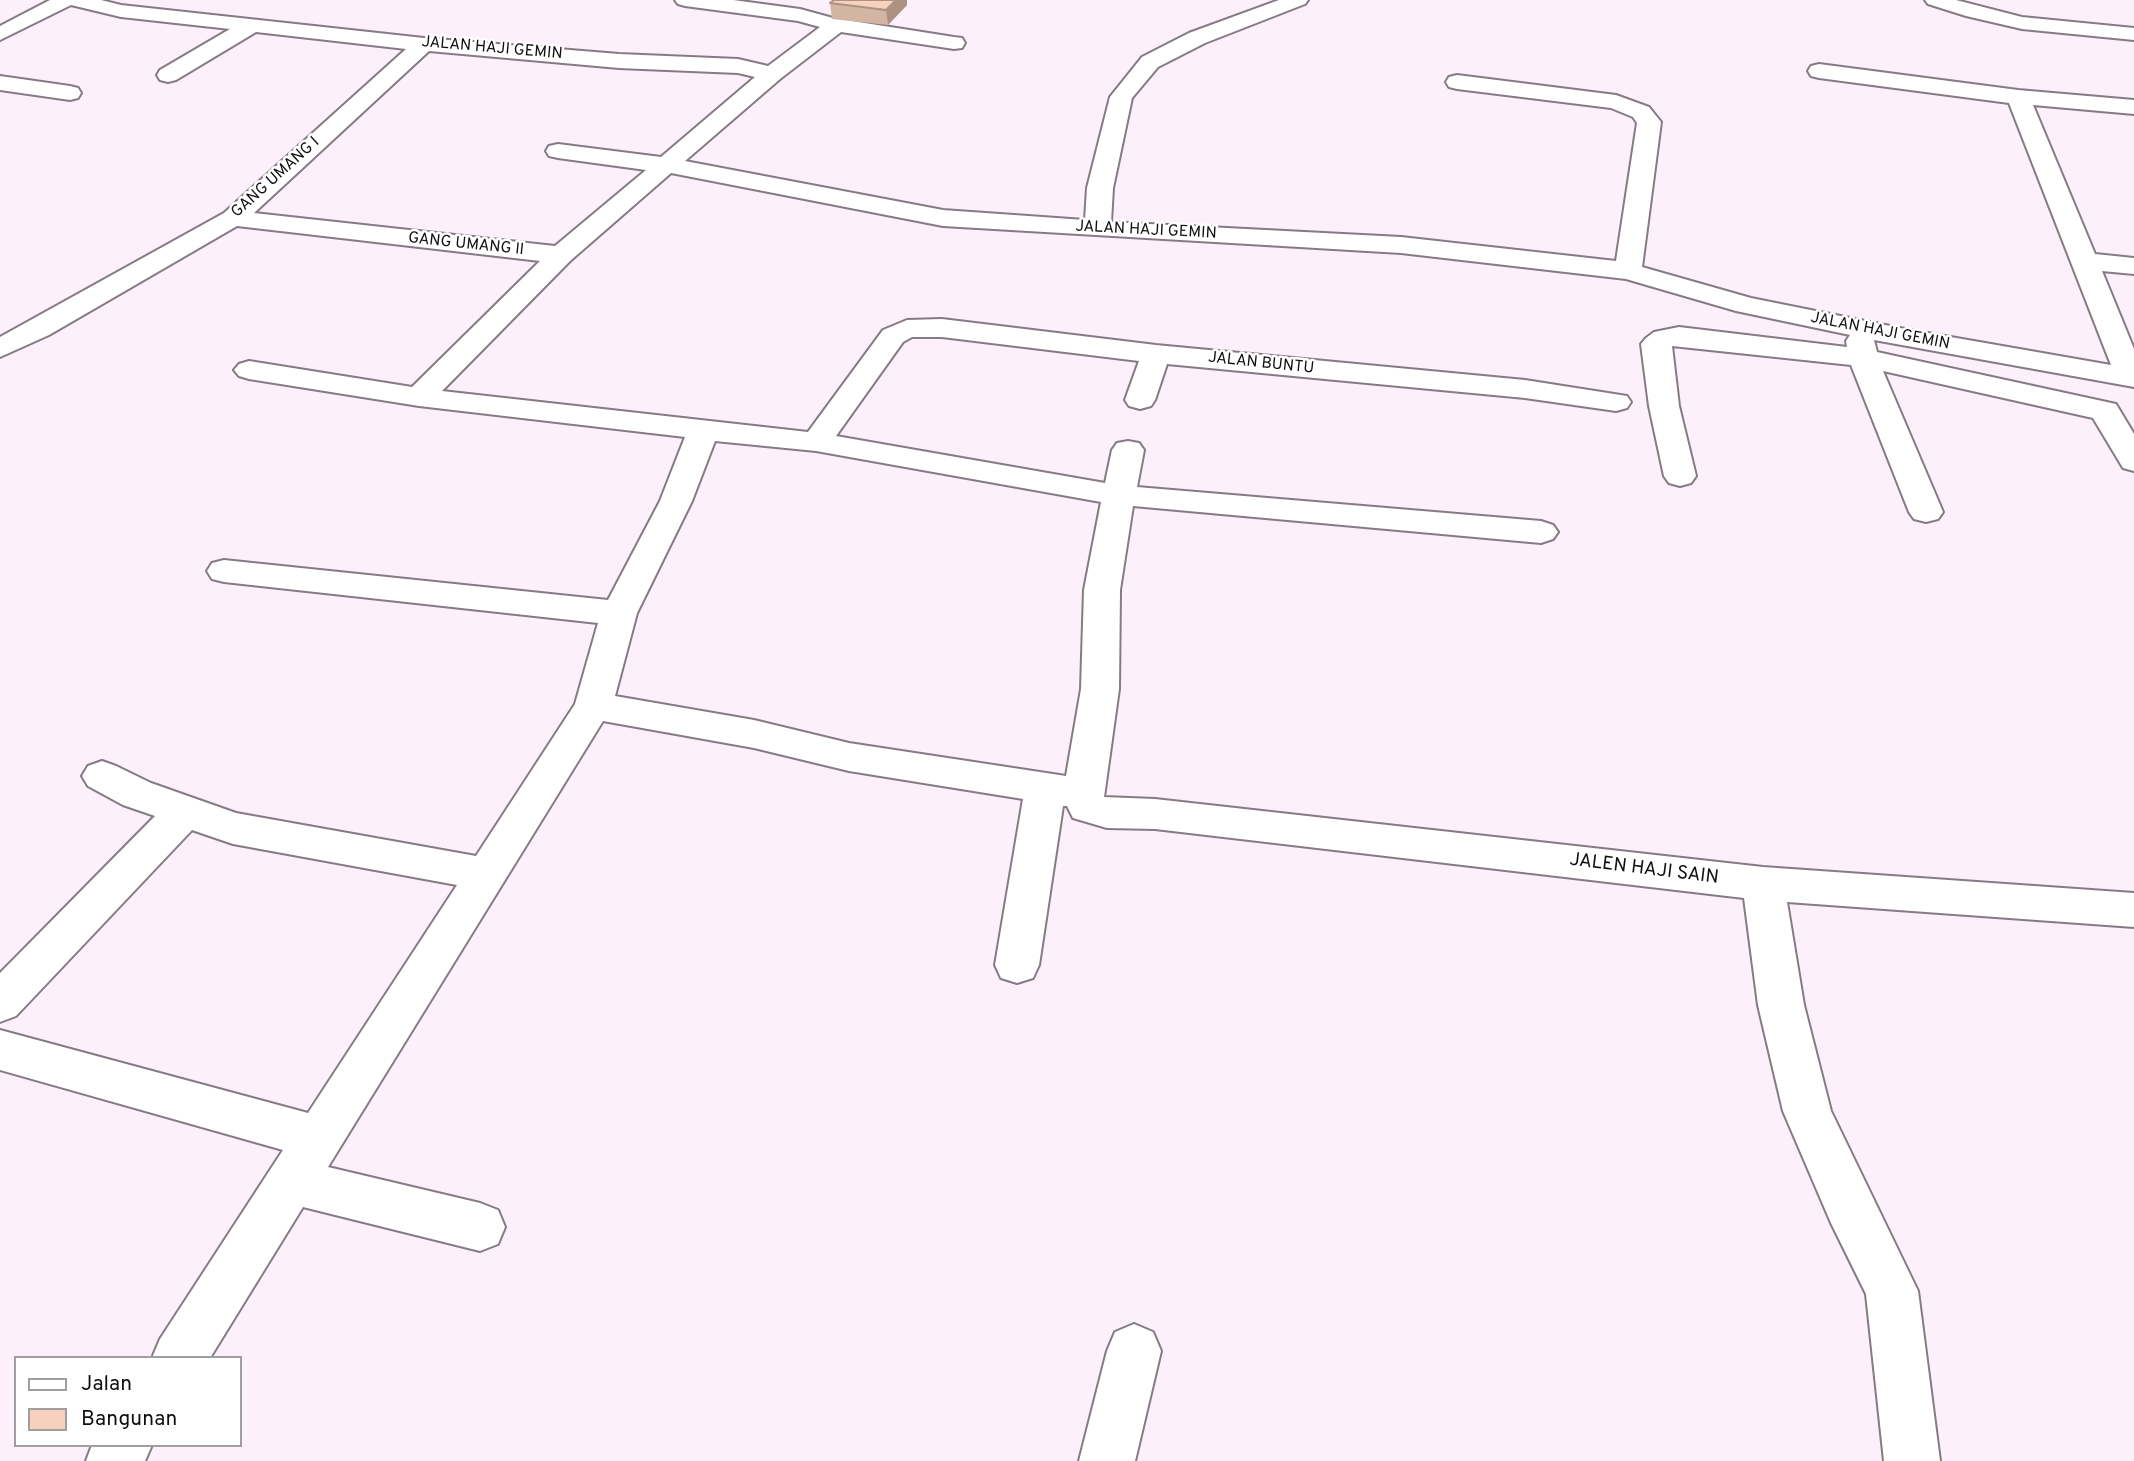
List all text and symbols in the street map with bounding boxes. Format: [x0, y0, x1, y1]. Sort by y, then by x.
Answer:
street label: JALAN HAJI GEMIN [421, 33, 563, 65]
street label: GANG UMANG I [228, 133, 324, 223]
street label: JALAN HAJI GEMIN [1075, 218, 1217, 244]
street label: GANG UMANG II [407, 229, 525, 261]
street label: JALAN HAJI GEMIN [1809, 309, 1951, 355]
street label: JALAN BUNTU [1207, 349, 1315, 379]
street label: JALEN HAJI SAIN [1568, 850, 1720, 890]
legend [14, 1356, 242, 1447]
text: Jalan [81, 1371, 132, 1398]
text: Bangunan [81, 1406, 177, 1433]

